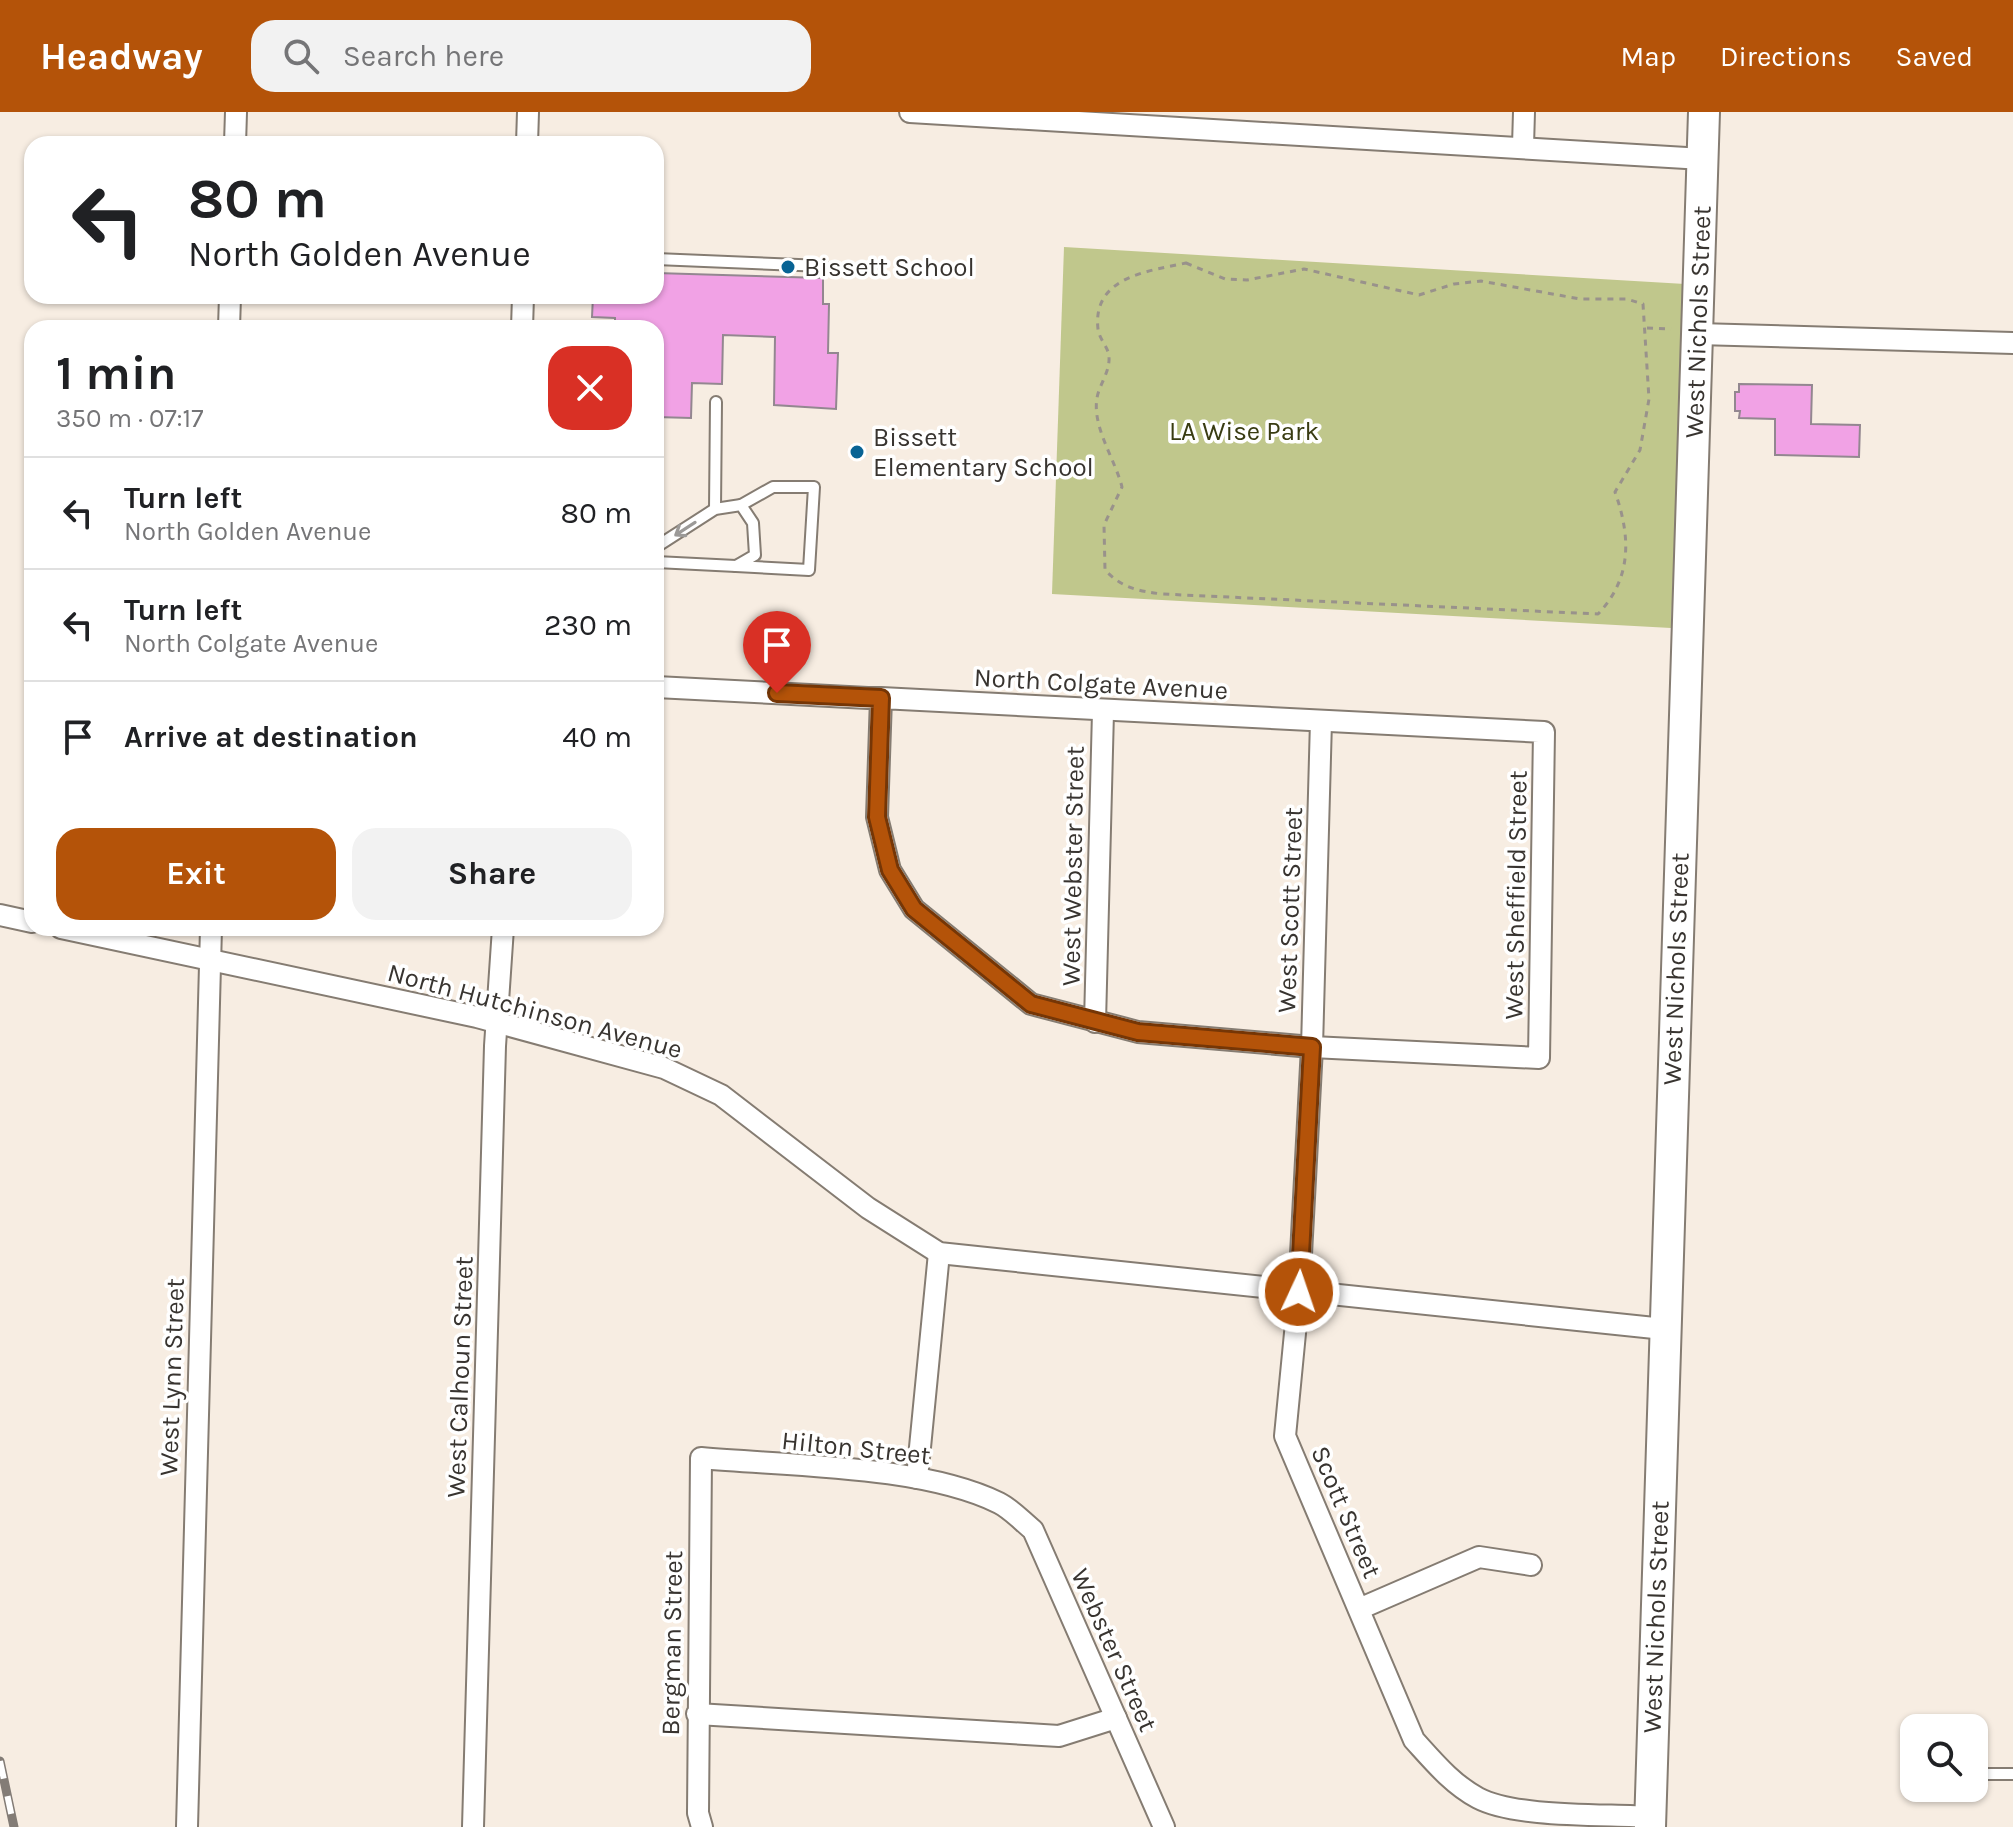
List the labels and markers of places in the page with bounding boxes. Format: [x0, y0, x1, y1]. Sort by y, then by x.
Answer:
place label: Bissett School [804, 252, 975, 283]
marker: Bissett School [779, 258, 797, 276]
place label: Bissett Elementary School [873, 422, 1094, 483]
marker: Bissett Elementary School [848, 443, 866, 461]
pin [743, 611, 811, 693]

